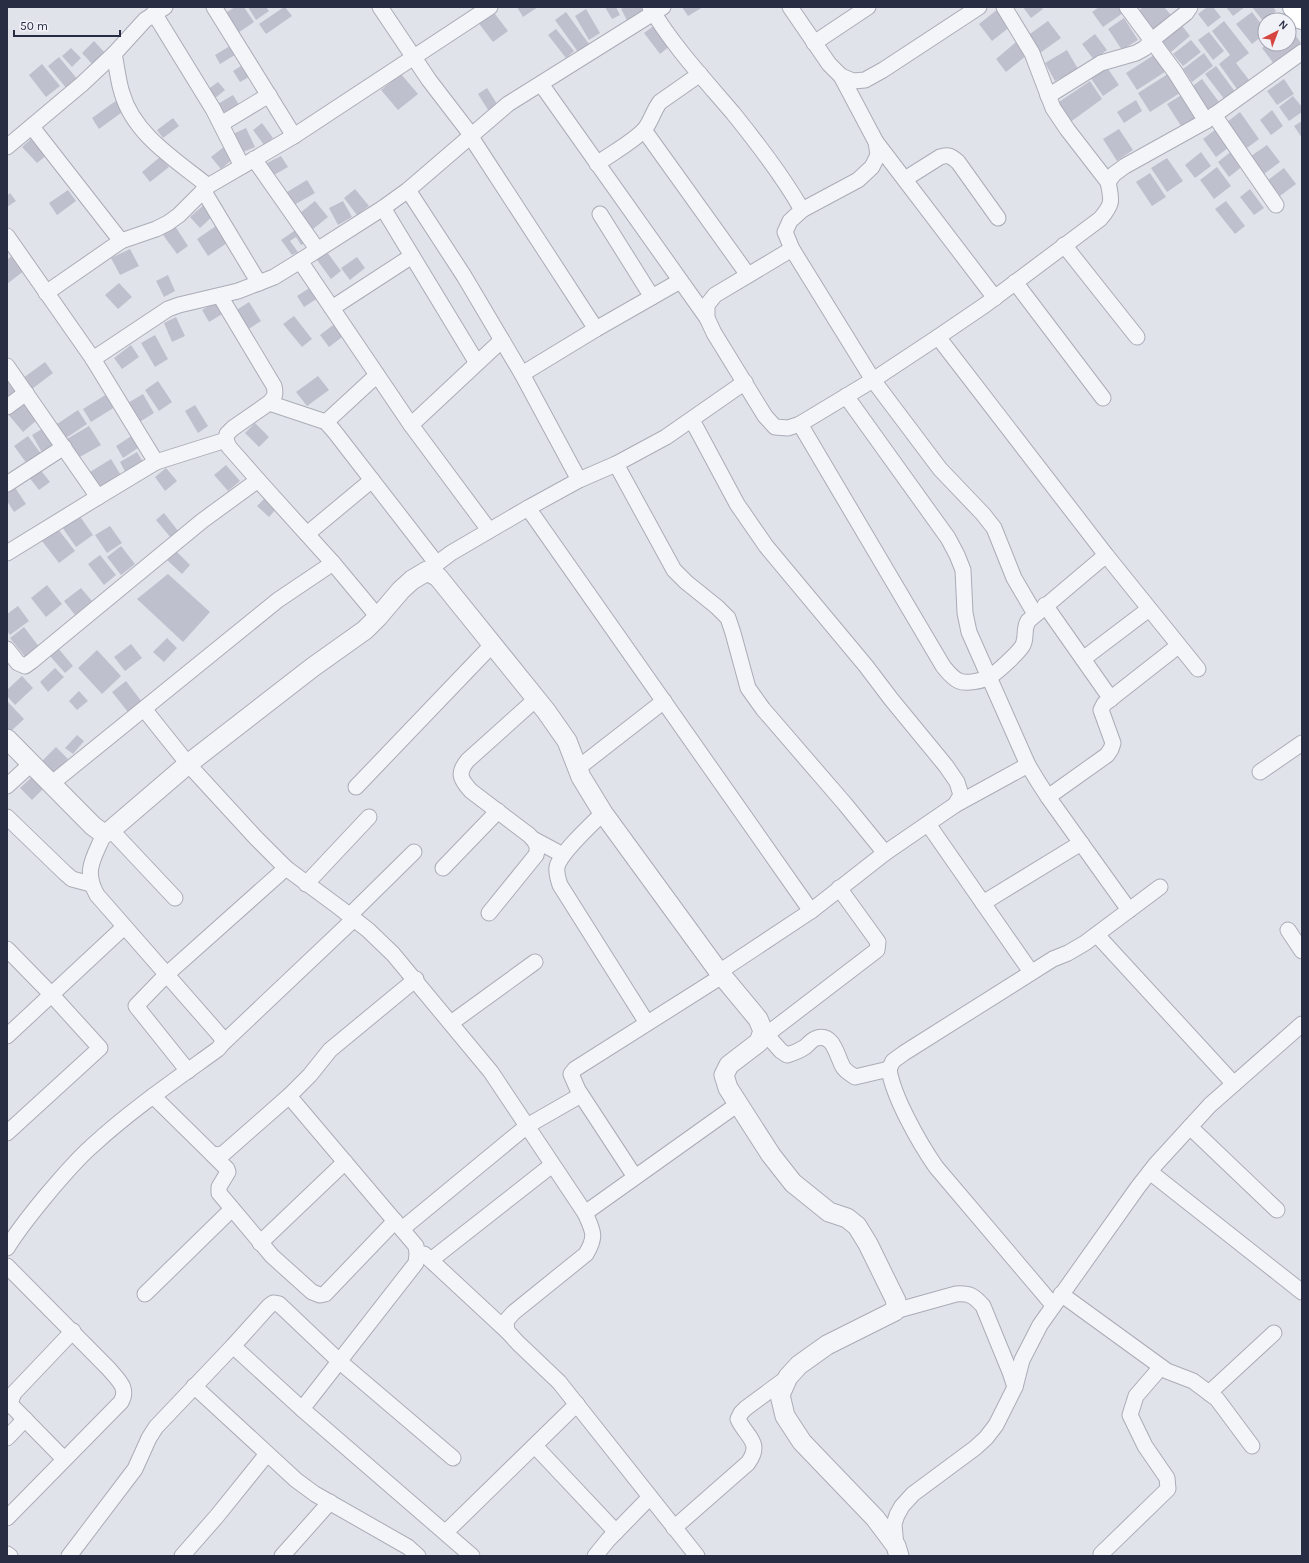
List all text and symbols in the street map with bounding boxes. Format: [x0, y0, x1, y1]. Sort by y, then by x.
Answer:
scale bar [14, 12, 120, 38]
north arrow [1257, 12, 1297, 52]
text: N [1276, 17, 1291, 32]
text: 50 m [20, 19, 48, 33]

